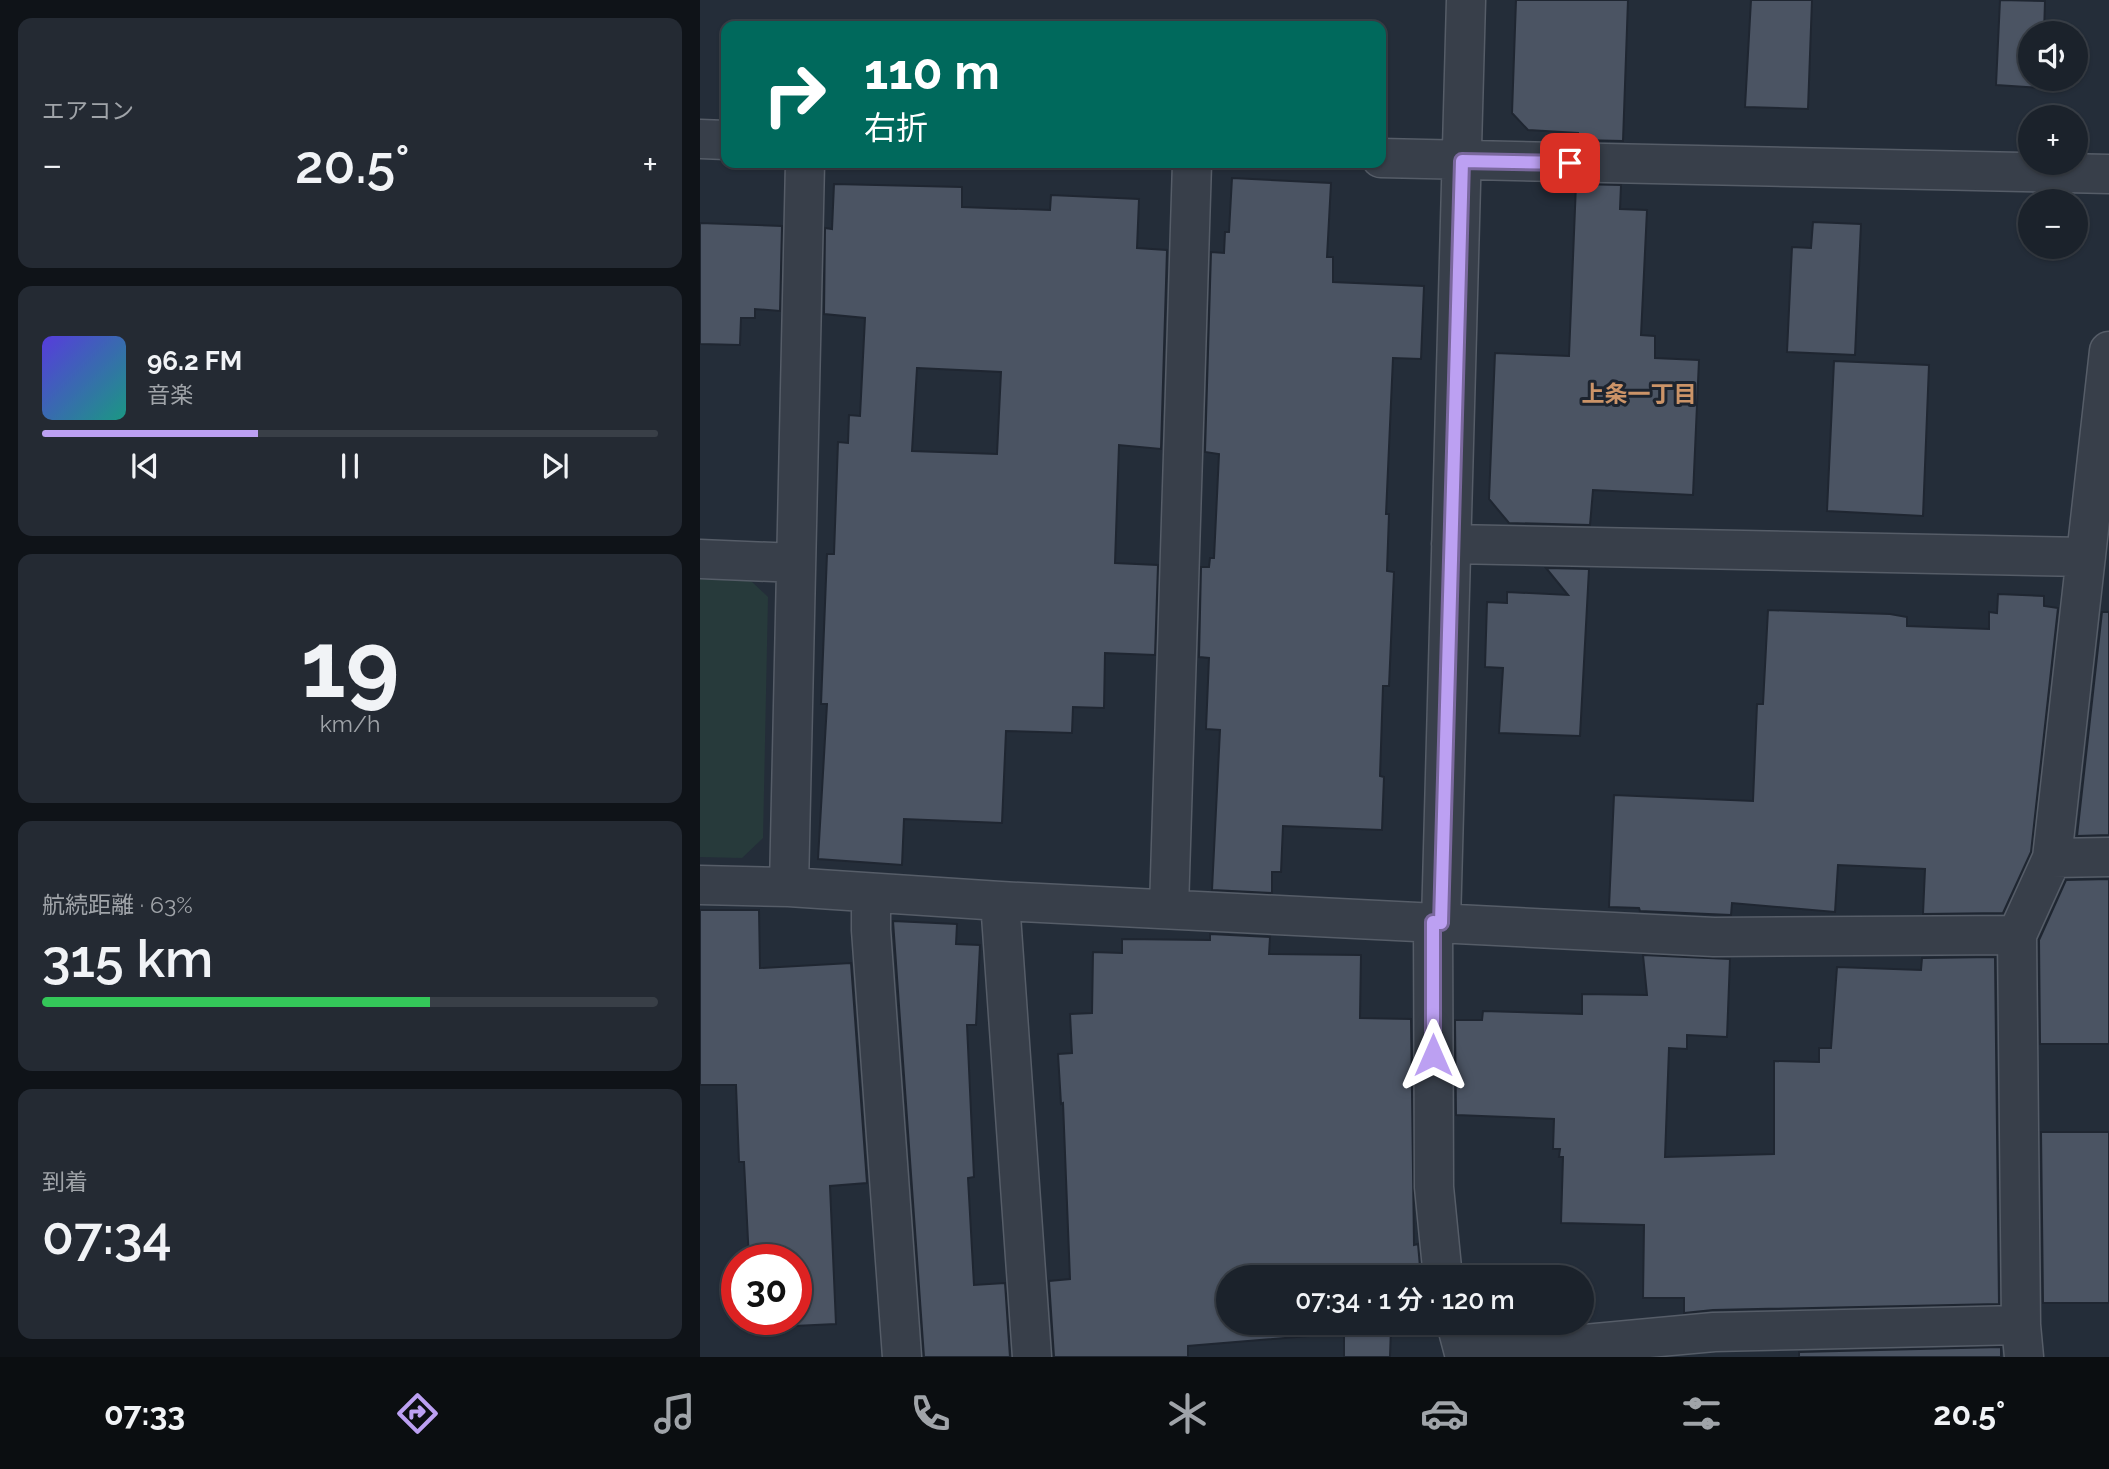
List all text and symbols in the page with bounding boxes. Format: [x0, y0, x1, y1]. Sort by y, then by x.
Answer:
map controls [2018, 21, 2088, 259]
button: sound [2018, 21, 2088, 91]
text: 110 m [864, 43, 1000, 100]
icon: right [749, 49, 840, 140]
text: エアコン [42, 97, 134, 124]
button: + [2018, 105, 2088, 175]
text: 右折 [864, 109, 928, 146]
pin [1540, 133, 1600, 193]
text: 20.5° [295, 134, 410, 195]
text: − [42, 142, 62, 187]
text: + [642, 142, 658, 187]
icon: arrive [1551, 144, 1589, 182]
button: − [2018, 189, 2088, 259]
text: 96.2 FM [147, 346, 242, 376]
district label: 上条一丁目 [1582, 380, 1697, 407]
text: 音楽 [147, 381, 193, 408]
icon: previous [126, 447, 164, 485]
icon: pause [331, 447, 369, 485]
icon: next [536, 447, 574, 485]
text: 19 [301, 611, 399, 718]
text: km/h [320, 710, 380, 737]
text: 航続距離 · 63% [42, 891, 193, 918]
text: 315 km [42, 928, 213, 989]
position arrow [1396, 1018, 1470, 1092]
text: 到着 [42, 1168, 88, 1195]
text: 07:34 [42, 1205, 172, 1266]
speed limit sign: 30 [721, 1244, 812, 1335]
text: 07:34 · 1 分 · 120 m [1295, 1285, 1515, 1315]
icon: directions [393, 1389, 442, 1438]
icon: music [650, 1389, 699, 1438]
icon: phone [906, 1389, 955, 1438]
icon: climate [1163, 1389, 1212, 1438]
icon: car [1420, 1389, 1469, 1438]
icon: filters [1677, 1389, 1726, 1438]
text: 07:33 [104, 1395, 185, 1432]
text: 20.5° [1933, 1395, 2005, 1432]

